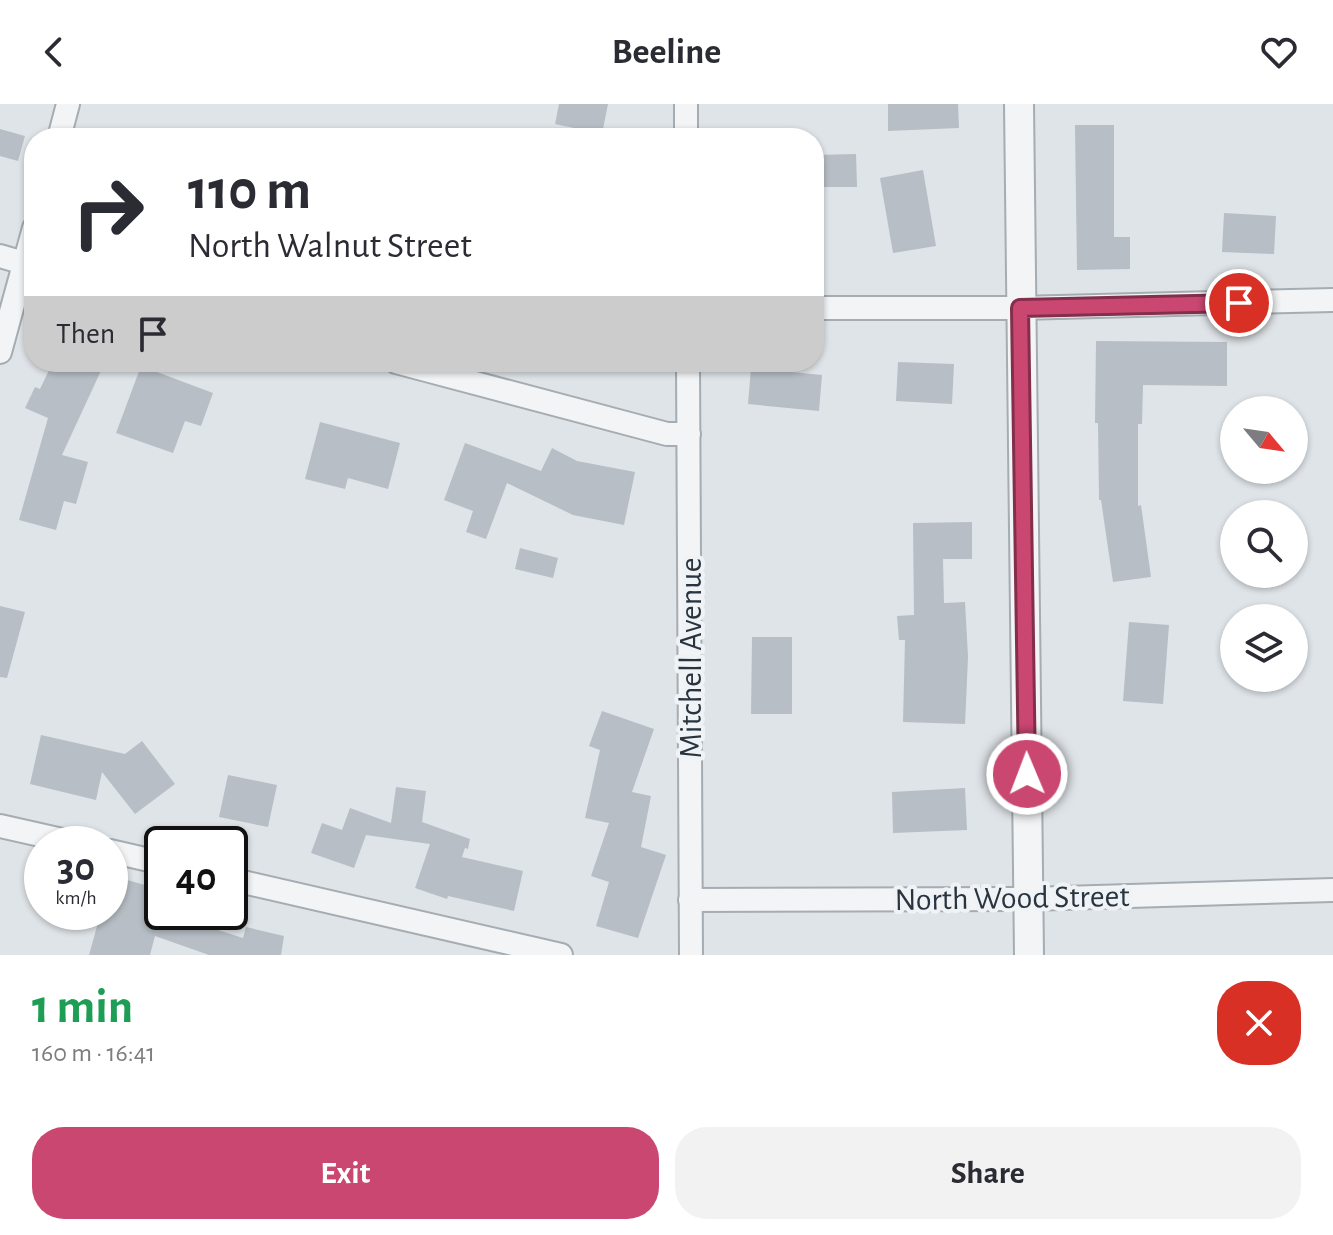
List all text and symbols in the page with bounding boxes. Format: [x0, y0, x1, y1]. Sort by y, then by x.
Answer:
icon: back [32, 30, 76, 74]
icon: heart [1257, 30, 1301, 74]
text: Beeline [612, 34, 721, 70]
icon: right [56, 160, 160, 264]
text: 110 m [188, 163, 311, 219]
text: North Walnut Street [188, 228, 472, 264]
pin [1205, 269, 1273, 337]
icon: arrive [1217, 281, 1261, 325]
icon: arrive [131, 312, 175, 356]
text: Then [56, 319, 115, 349]
north arrow [1220, 396, 1308, 484]
map controls [1220, 396, 1308, 692]
button: search [1220, 500, 1308, 588]
street label: Mitchell Avenue [675, 558, 707, 758]
button: layers [1220, 604, 1308, 692]
position arrow [985, 732, 1069, 816]
speed limit sign: 40 [144, 826, 248, 930]
text: 30 [57, 848, 95, 888]
street label: North Wood Street [894, 880, 1130, 916]
text: km/h [55, 888, 97, 908]
button: close [1217, 981, 1301, 1065]
text: 1 min [32, 984, 133, 1032]
text: 160 m · 16:41 [32, 1040, 155, 1066]
button: Exit [32, 1127, 659, 1219]
button: Share [675, 1127, 1301, 1219]

